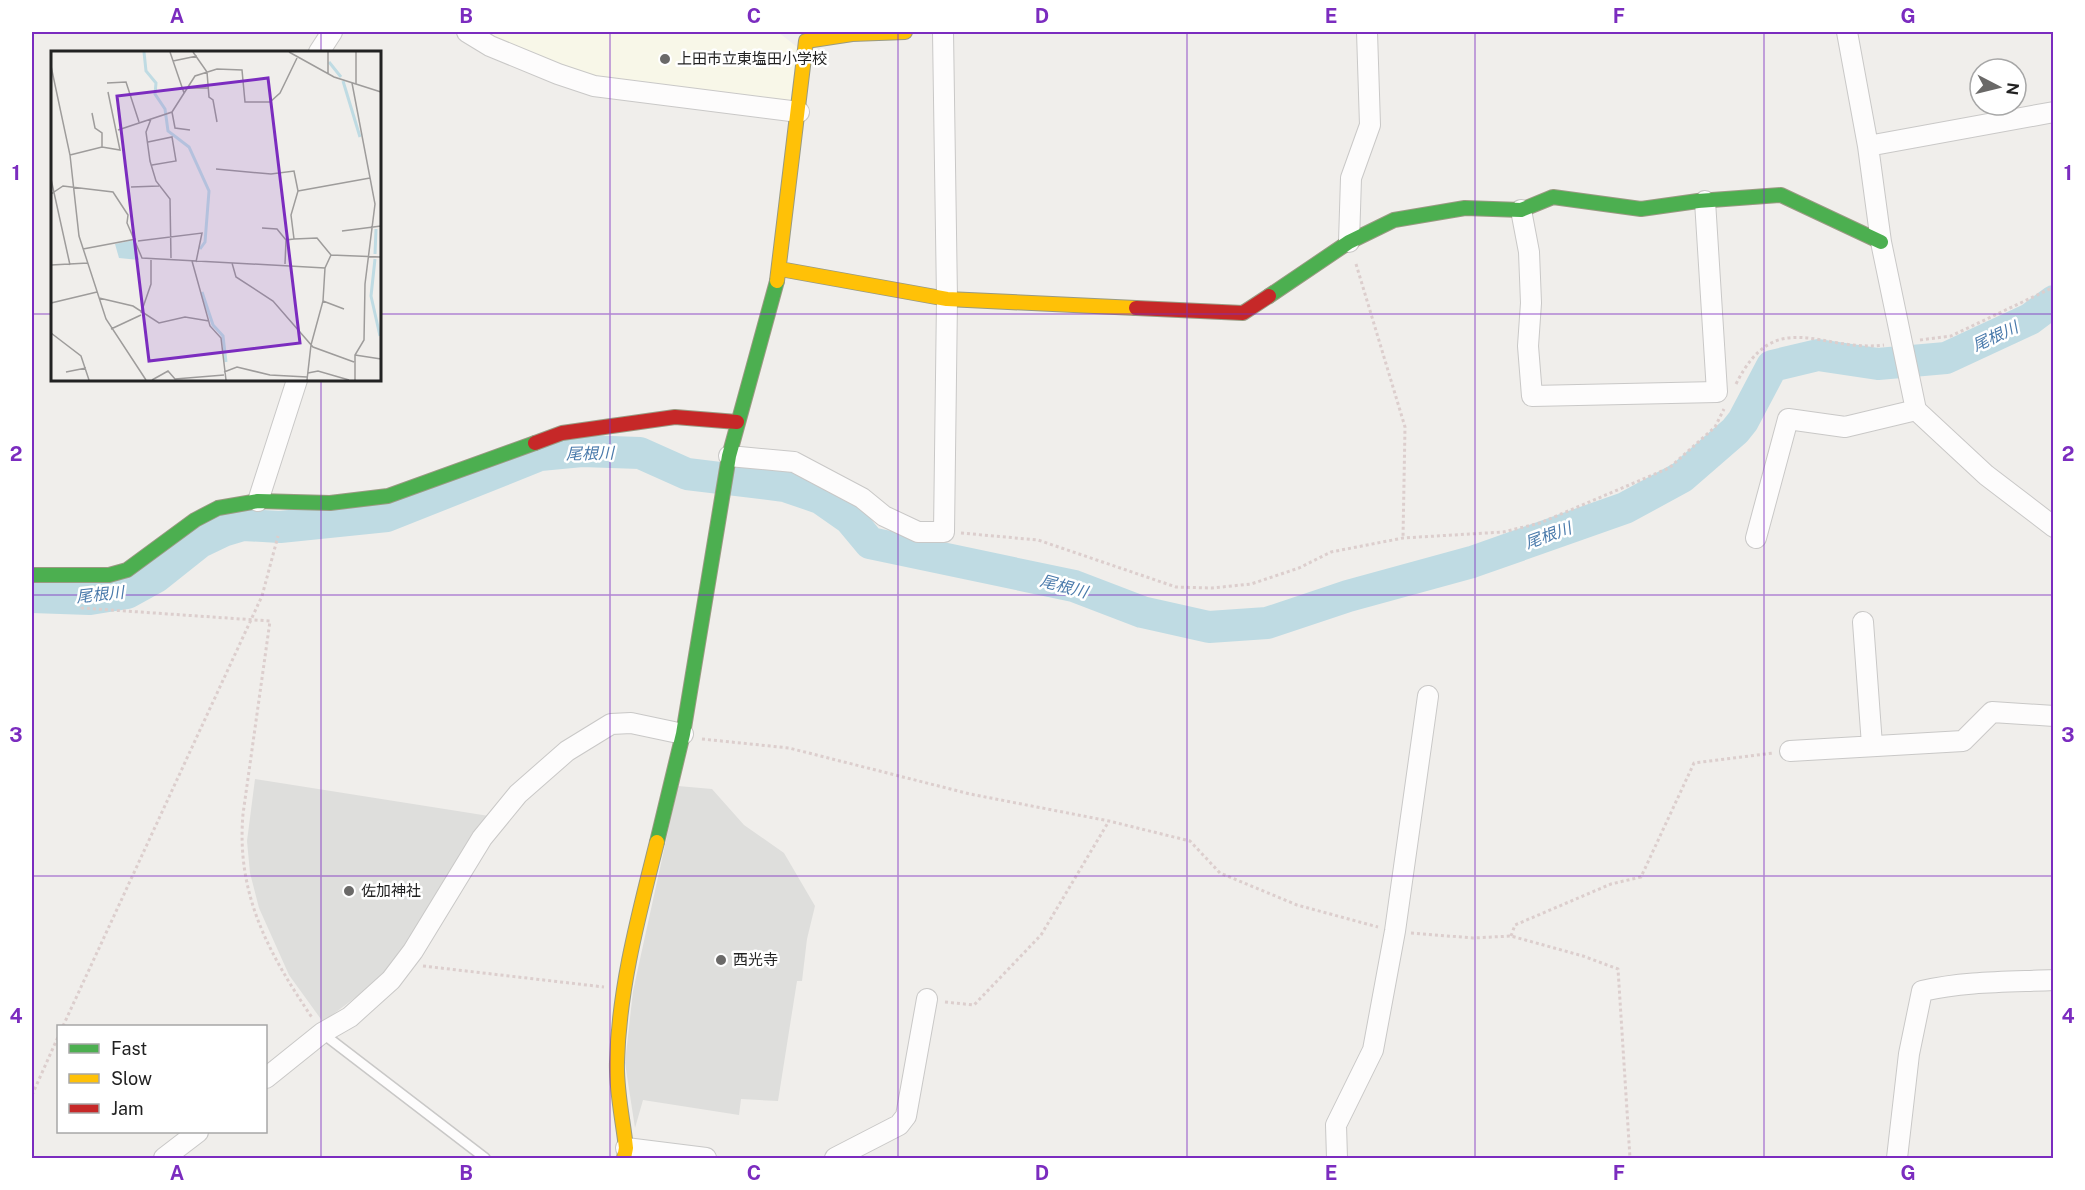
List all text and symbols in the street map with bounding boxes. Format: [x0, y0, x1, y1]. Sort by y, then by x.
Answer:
text: A [170, 4, 184, 28]
text: B [459, 4, 473, 28]
text: C [747, 4, 761, 28]
text: D [1035, 4, 1049, 28]
text: E [1325, 4, 1337, 28]
text: F [1613, 4, 1625, 28]
text: G [1900, 4, 1916, 28]
place label: 上田市立東塩田小学校 [677, 50, 827, 67]
inset map [51, 51, 381, 381]
marker: 上田市立東塩田小学校 [658, 52, 672, 66]
north arrow [1968, 57, 2028, 117]
text: N [2002, 81, 2023, 96]
text: 1 [12, 161, 20, 185]
text: 1 [2064, 161, 2072, 185]
water label: 尾根川 [1969, 317, 2023, 355]
text: 2 [10, 442, 22, 466]
text: 2 [2062, 442, 2074, 466]
water label: 尾根川 [566, 444, 616, 463]
water label: 尾根川 [1522, 518, 1576, 553]
water label: 尾根川 [1038, 571, 1091, 602]
water label: 尾根川 [75, 582, 127, 606]
text: 3 [9, 723, 23, 747]
text: 3 [2061, 723, 2075, 747]
place label: 佐加神社 [361, 882, 421, 899]
marker: 佐加神社 [342, 884, 356, 898]
place label: 西光寺 [733, 951, 778, 968]
marker: 西光寺 [714, 953, 728, 967]
text: 4 [9, 1004, 23, 1028]
text: 4 [2061, 1004, 2075, 1028]
legend [57, 1025, 267, 1133]
text: Fast [111, 1038, 147, 1059]
text: Slow [111, 1068, 152, 1089]
text: Jam [111, 1098, 144, 1119]
text: A [170, 1161, 184, 1185]
text: B [459, 1161, 473, 1185]
text: C [747, 1161, 761, 1185]
text: D [1035, 1161, 1049, 1185]
text: E [1325, 1161, 1337, 1185]
text: F [1613, 1161, 1625, 1185]
text: G [1900, 1161, 1916, 1185]

